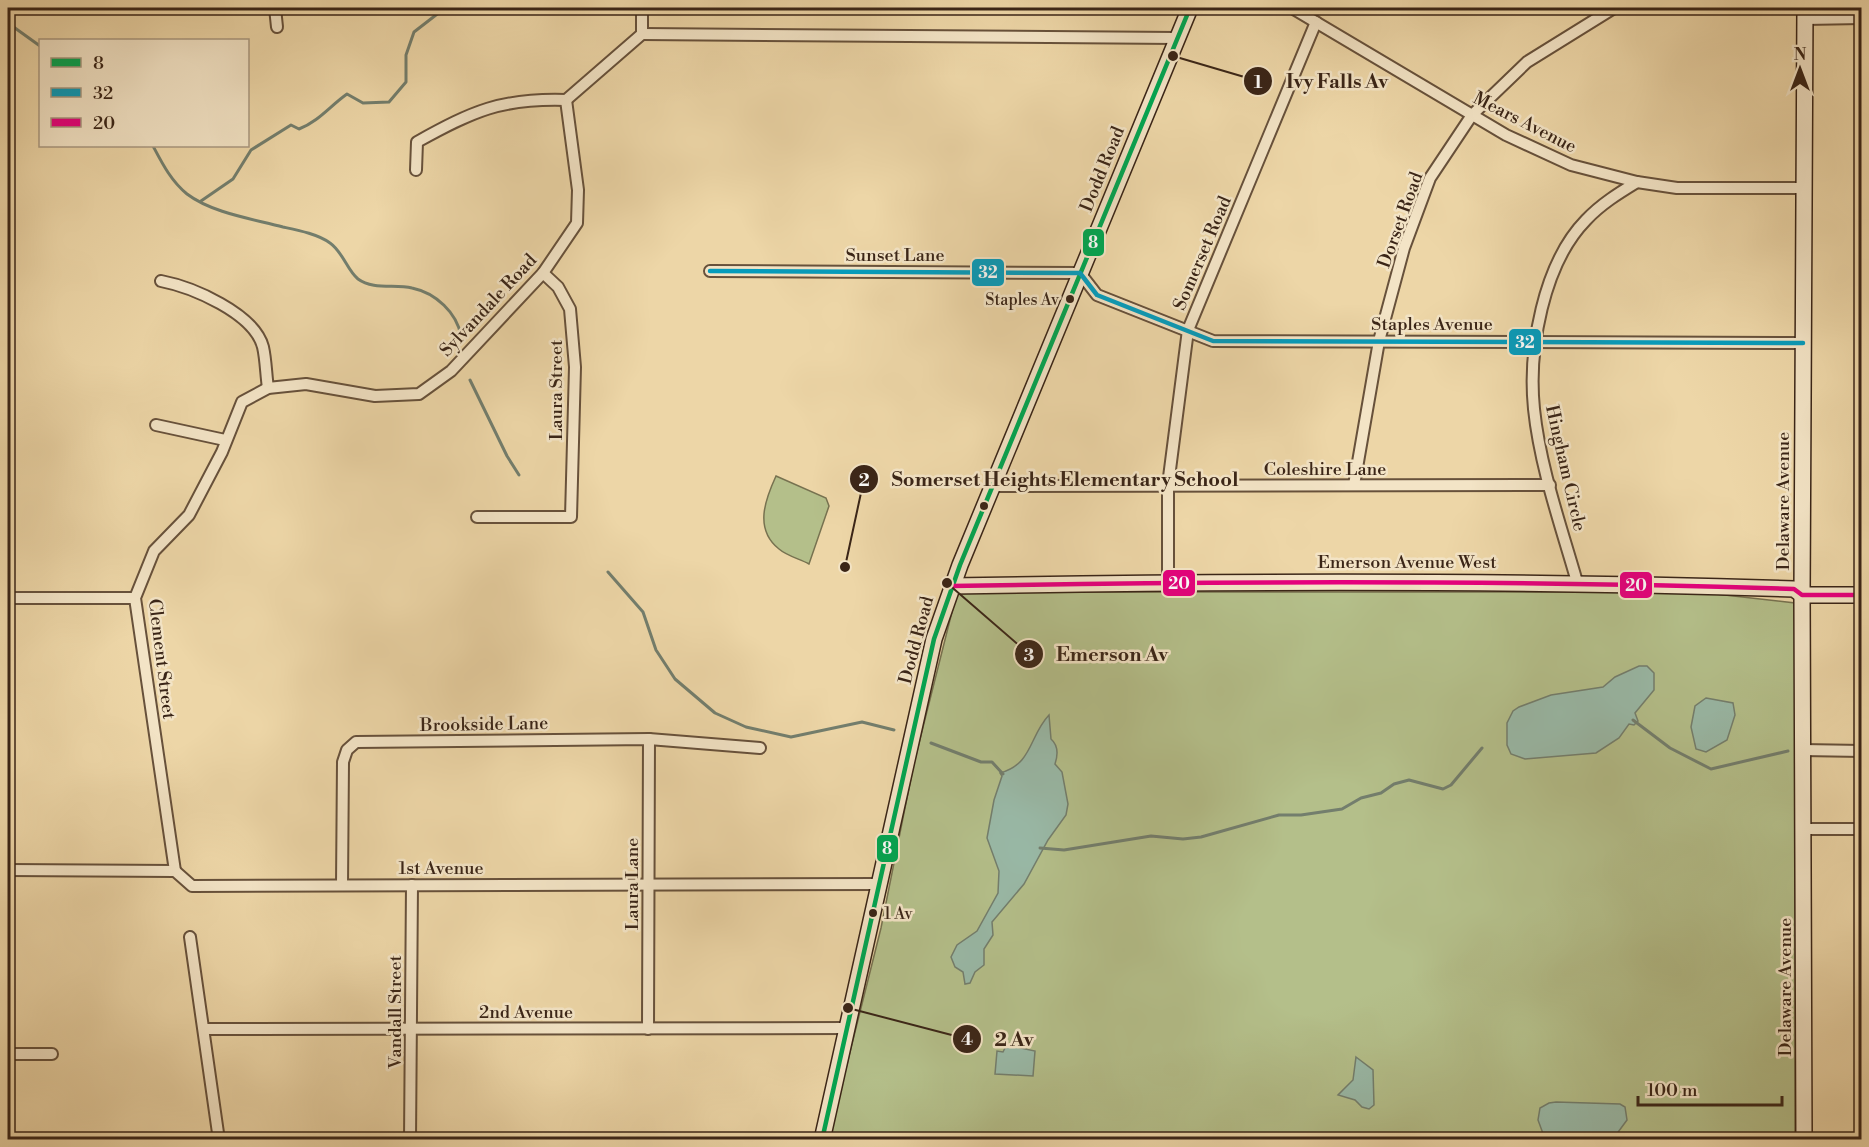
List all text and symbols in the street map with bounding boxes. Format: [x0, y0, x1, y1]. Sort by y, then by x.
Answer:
legend [39, 39, 249, 147]
north arrow [1770, 39, 1830, 99]
text: N [1794, 45, 1807, 65]
text: 8 [93, 52, 104, 75]
callout: Ivy Falls Av [1243, 62, 1400, 100]
text: Ivy Falls Av [1286, 70, 1389, 95]
text: 1 [1254, 71, 1263, 94]
text: 32 [93, 82, 113, 105]
street label: Mears Avenue [1469, 87, 1580, 158]
text: 20 [93, 112, 115, 135]
street label: Dodd Road [1075, 122, 1130, 215]
street label: Dorset Road [1372, 168, 1429, 271]
street label: Somerset Road [1168, 192, 1237, 314]
line badge: 8 [1082, 228, 1105, 257]
text: 8 [1088, 233, 1098, 253]
street label: Sunset Lane [845, 244, 945, 267]
street label: Sylvandale Road [435, 249, 542, 362]
line badge: 32 [971, 258, 1005, 287]
text: 32 [978, 263, 998, 283]
place label: Staples Av [985, 290, 1060, 310]
marker: Staples Av [1064, 293, 1076, 305]
street label: Staples Avenue [1371, 313, 1493, 336]
line badge: 32 [1508, 328, 1542, 356]
text: 32 [1515, 333, 1535, 353]
street label: Laura Street [545, 339, 568, 440]
street label: Hingham Circle [1540, 403, 1591, 534]
street label: Delaware Avenue [1772, 432, 1795, 570]
street label: Coleshire Lane [1264, 458, 1386, 481]
callout: Somerset Heights Elementary School [849, 460, 1250, 498]
text: Somerset Heights Elementary School [891, 468, 1239, 493]
text: 2 [858, 469, 870, 492]
unlabelled marker [978, 500, 990, 512]
street label: Emerson Avenue West [1317, 551, 1497, 574]
line badge: 20 [1162, 569, 1196, 597]
line badge: 20 [1619, 571, 1653, 599]
text: 20 [1168, 574, 1190, 594]
text: 20 [1625, 576, 1647, 596]
street label: Dodd Road [894, 593, 939, 687]
street label: Clement Street [143, 597, 180, 721]
callout: Emerson Av [1014, 635, 1180, 673]
text: Emerson Av [1056, 643, 1169, 668]
text: 3 [1024, 644, 1035, 667]
street label: Brookside Lane [419, 712, 548, 737]
line badge: 8 [876, 834, 899, 863]
street label: Laura Lane [621, 838, 644, 930]
text: 8 [882, 839, 892, 859]
street label: 1st Avenue [398, 857, 484, 880]
place label: 1 Av [884, 904, 913, 924]
marker: 1 Av [867, 907, 879, 919]
street label: Delaware Avenue [1774, 918, 1797, 1056]
street label: Vandall Street [384, 954, 407, 1070]
street label: 2nd Avenue [479, 1001, 573, 1024]
callout: 2 Av [952, 1020, 1045, 1058]
text: 4 [961, 1028, 973, 1051]
text: 2 Av [994, 1028, 1035, 1053]
scale bar [1638, 1069, 1782, 1107]
text: 100 m [1647, 1079, 1698, 1102]

